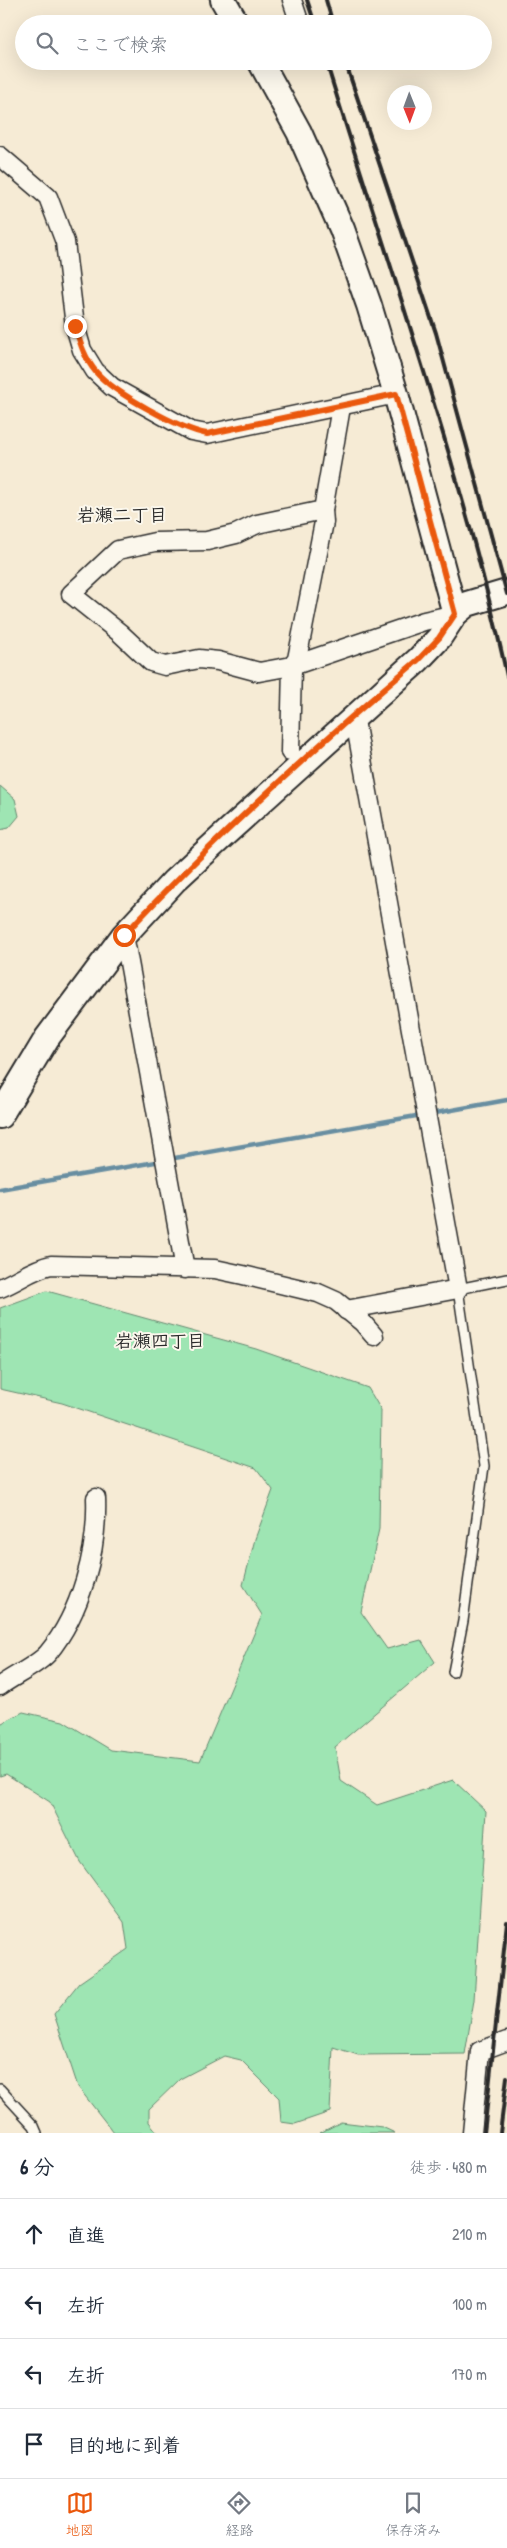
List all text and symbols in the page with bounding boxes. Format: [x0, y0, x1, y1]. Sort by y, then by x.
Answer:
search box [15, 15, 492, 70]
icon: search [33, 29, 61, 57]
text: ここで検索 [73, 31, 168, 57]
north arrow [387, 85, 432, 130]
route end [64, 315, 87, 338]
district label: 岩瀬二丁目 [77, 502, 167, 527]
route start [113, 924, 136, 947]
district label: 岩瀬四丁目 [115, 1328, 205, 1353]
text: 6 分 [20, 2152, 54, 2181]
text: 徒歩 · 480 m [410, 2156, 487, 2178]
icon: ahead [20, 2220, 48, 2248]
text: 直進 [67, 2222, 105, 2248]
text: 210 m [452, 2223, 487, 2245]
icon: left [20, 2290, 48, 2318]
text: 左折 [67, 2292, 105, 2318]
text: 100 m [452, 2293, 487, 2315]
icon: left [20, 2360, 48, 2388]
text: 左折 [67, 2362, 105, 2388]
text: 170 m [452, 2363, 487, 2385]
icon: arrive [20, 2430, 48, 2458]
text: 目的地に到着 [67, 2432, 181, 2458]
tab: 地図 [66, 2489, 94, 2539]
tab: 経路 [225, 2489, 253, 2539]
tab: 保存済み [385, 2489, 441, 2539]

